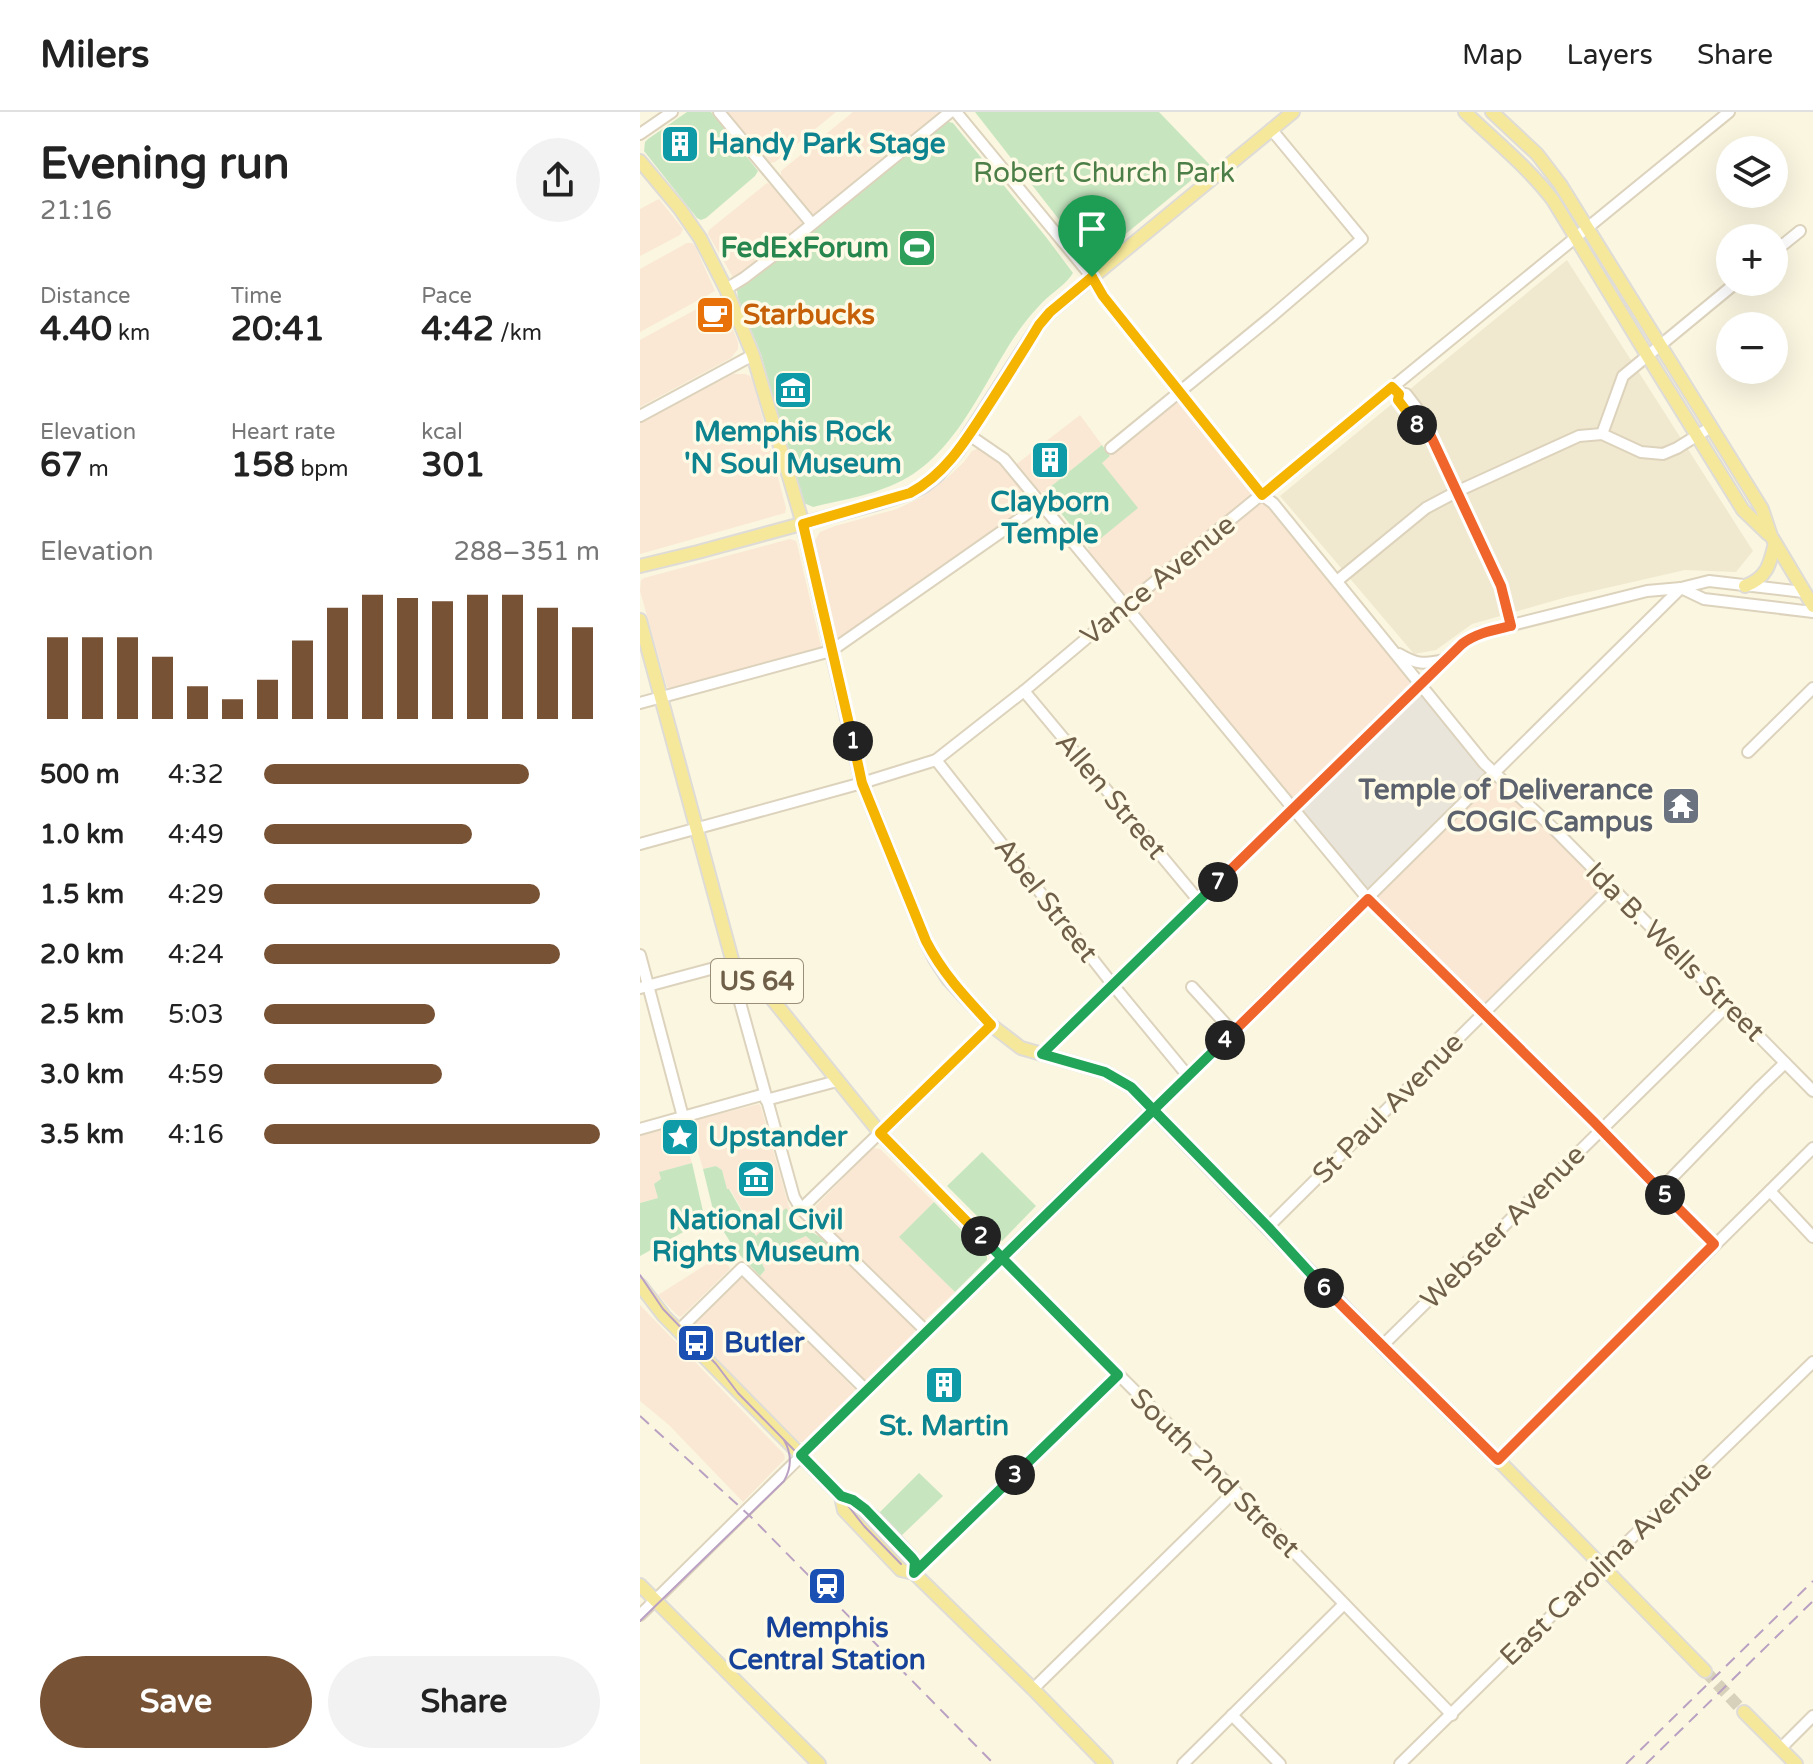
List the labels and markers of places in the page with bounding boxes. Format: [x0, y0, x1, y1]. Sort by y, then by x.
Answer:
building icon: Handy Park Stage [659, 123, 701, 165]
place label: Handy Park Stage [708, 127, 946, 161]
pin [1058, 195, 1126, 277]
sports icon: FedExForum [896, 227, 938, 269]
place label: FedExForum [721, 231, 889, 265]
cafe icon: Starbucks [694, 294, 736, 336]
place label: Starbucks [743, 298, 875, 332]
museum icon: Memphis Rock 'N Soul Museum [772, 369, 814, 411]
pin: 8 [1397, 405, 1437, 445]
place label: Memphis Rock 'N Soul Museum [684, 415, 902, 481]
building icon: Clayborn Temple [1029, 439, 1071, 481]
place label: Clayborn Temple [990, 485, 1110, 551]
pin: 1 [833, 721, 873, 761]
place label: Temple of Deliverance COGIC Campus [1358, 773, 1653, 839]
temple icon: Temple of Deliverance COGIC Campus [1660, 785, 1702, 827]
pin: 7 [1198, 862, 1238, 902]
pin: 4 [1205, 1020, 1245, 1060]
place icon: Upstander [659, 1116, 701, 1158]
place label: Upstander [708, 1120, 849, 1154]
museum icon: National Civil Rights Museum [735, 1158, 777, 1200]
pin: 5 [1645, 1175, 1685, 1215]
place label: National Civil Rights Museum [652, 1203, 860, 1269]
pin: 2 [961, 1216, 1001, 1256]
pin: 6 [1304, 1268, 1344, 1308]
bus stop icon: Butler [675, 1322, 717, 1364]
place label: Butler [724, 1326, 806, 1360]
building icon: St. Martin [923, 1364, 965, 1406]
place label: St. Martin [879, 1409, 1009, 1443]
pin: 3 [995, 1455, 1035, 1495]
station icon: Memphis Central Station [806, 1565, 848, 1607]
place label: Memphis Central Station [728, 1611, 926, 1677]

